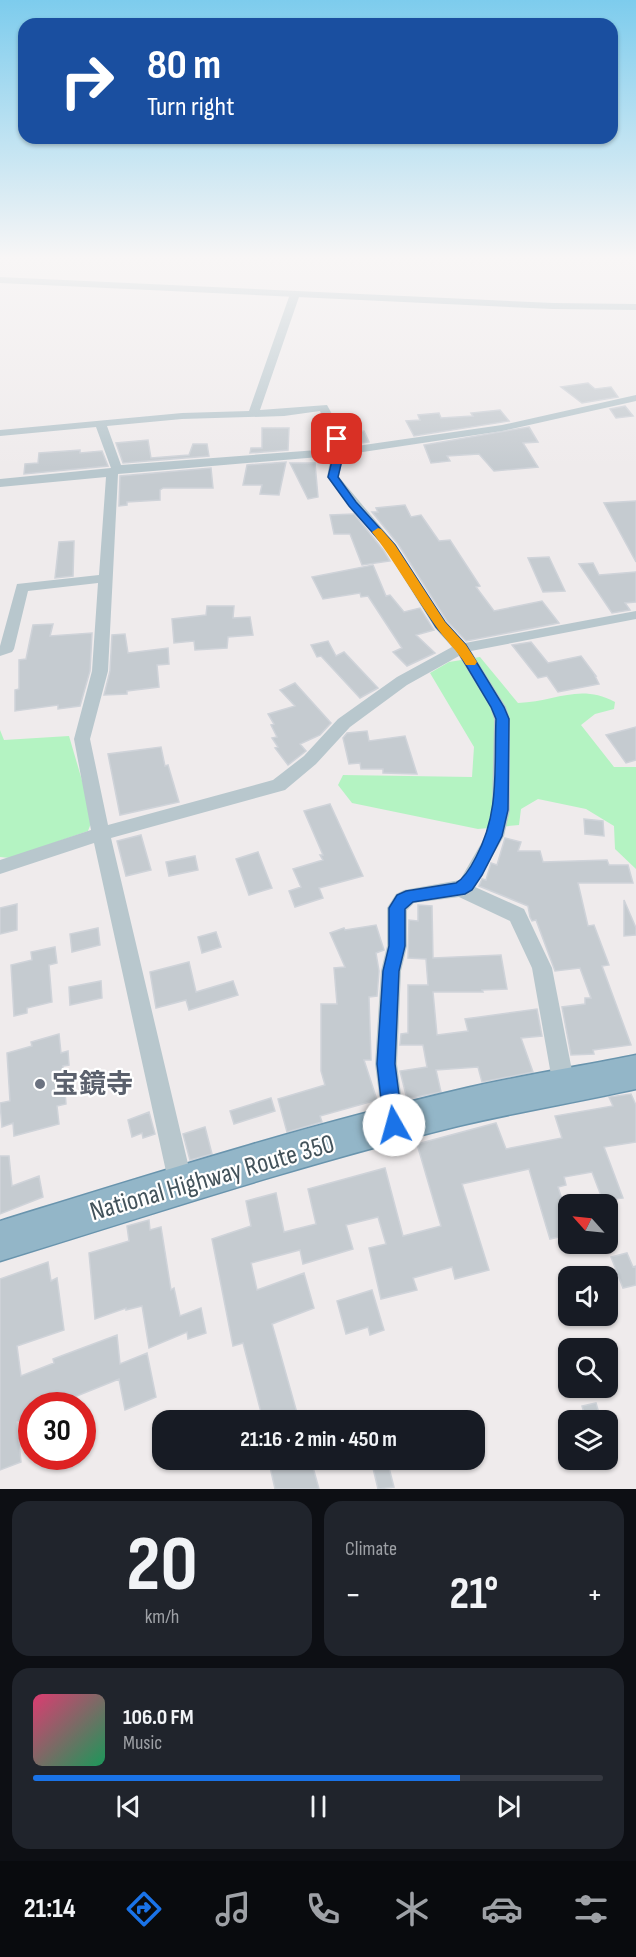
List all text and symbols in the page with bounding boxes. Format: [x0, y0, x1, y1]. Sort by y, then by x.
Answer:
text: 80 m [147, 40, 221, 91]
icon: right [48, 42, 126, 120]
text: Turn right [147, 91, 234, 123]
pin [311, 413, 362, 464]
icon: arrive [320, 422, 353, 455]
place label: 宝鏡寺 [52, 1069, 133, 1101]
marker: 宝鏡寺 [33, 1077, 47, 1091]
position arrow [362, 1093, 426, 1157]
street label: National Highway Route 350 [86, 1128, 338, 1228]
north arrow [558, 1194, 618, 1254]
map controls [558, 1194, 618, 1470]
button: sound [558, 1266, 618, 1326]
button: search [558, 1338, 618, 1398]
speed limit sign: 30 [18, 1392, 96, 1470]
button: layers [558, 1410, 618, 1470]
text: 21:16 · 2 min · 450 m [240, 1426, 397, 1453]
text: 20 [126, 1519, 198, 1612]
text: Climate [345, 1537, 397, 1561]
text: 21° [450, 1567, 498, 1622]
text: − [345, 1575, 361, 1615]
text: + [587, 1575, 603, 1615]
text: km/h [145, 1605, 179, 1629]
text: 106.0 FM [123, 1704, 194, 1731]
text: Music [123, 1731, 162, 1755]
icon: previous [112, 1790, 145, 1823]
icon: pause [302, 1790, 335, 1823]
icon: next [492, 1790, 525, 1823]
icon: directions [123, 1888, 165, 1930]
icon: music [212, 1888, 254, 1930]
icon: phone [302, 1888, 344, 1930]
icon: climate [391, 1888, 433, 1930]
icon: car [481, 1888, 523, 1930]
icon: filters [570, 1888, 612, 1930]
text: 21:14 [24, 1893, 76, 1925]

